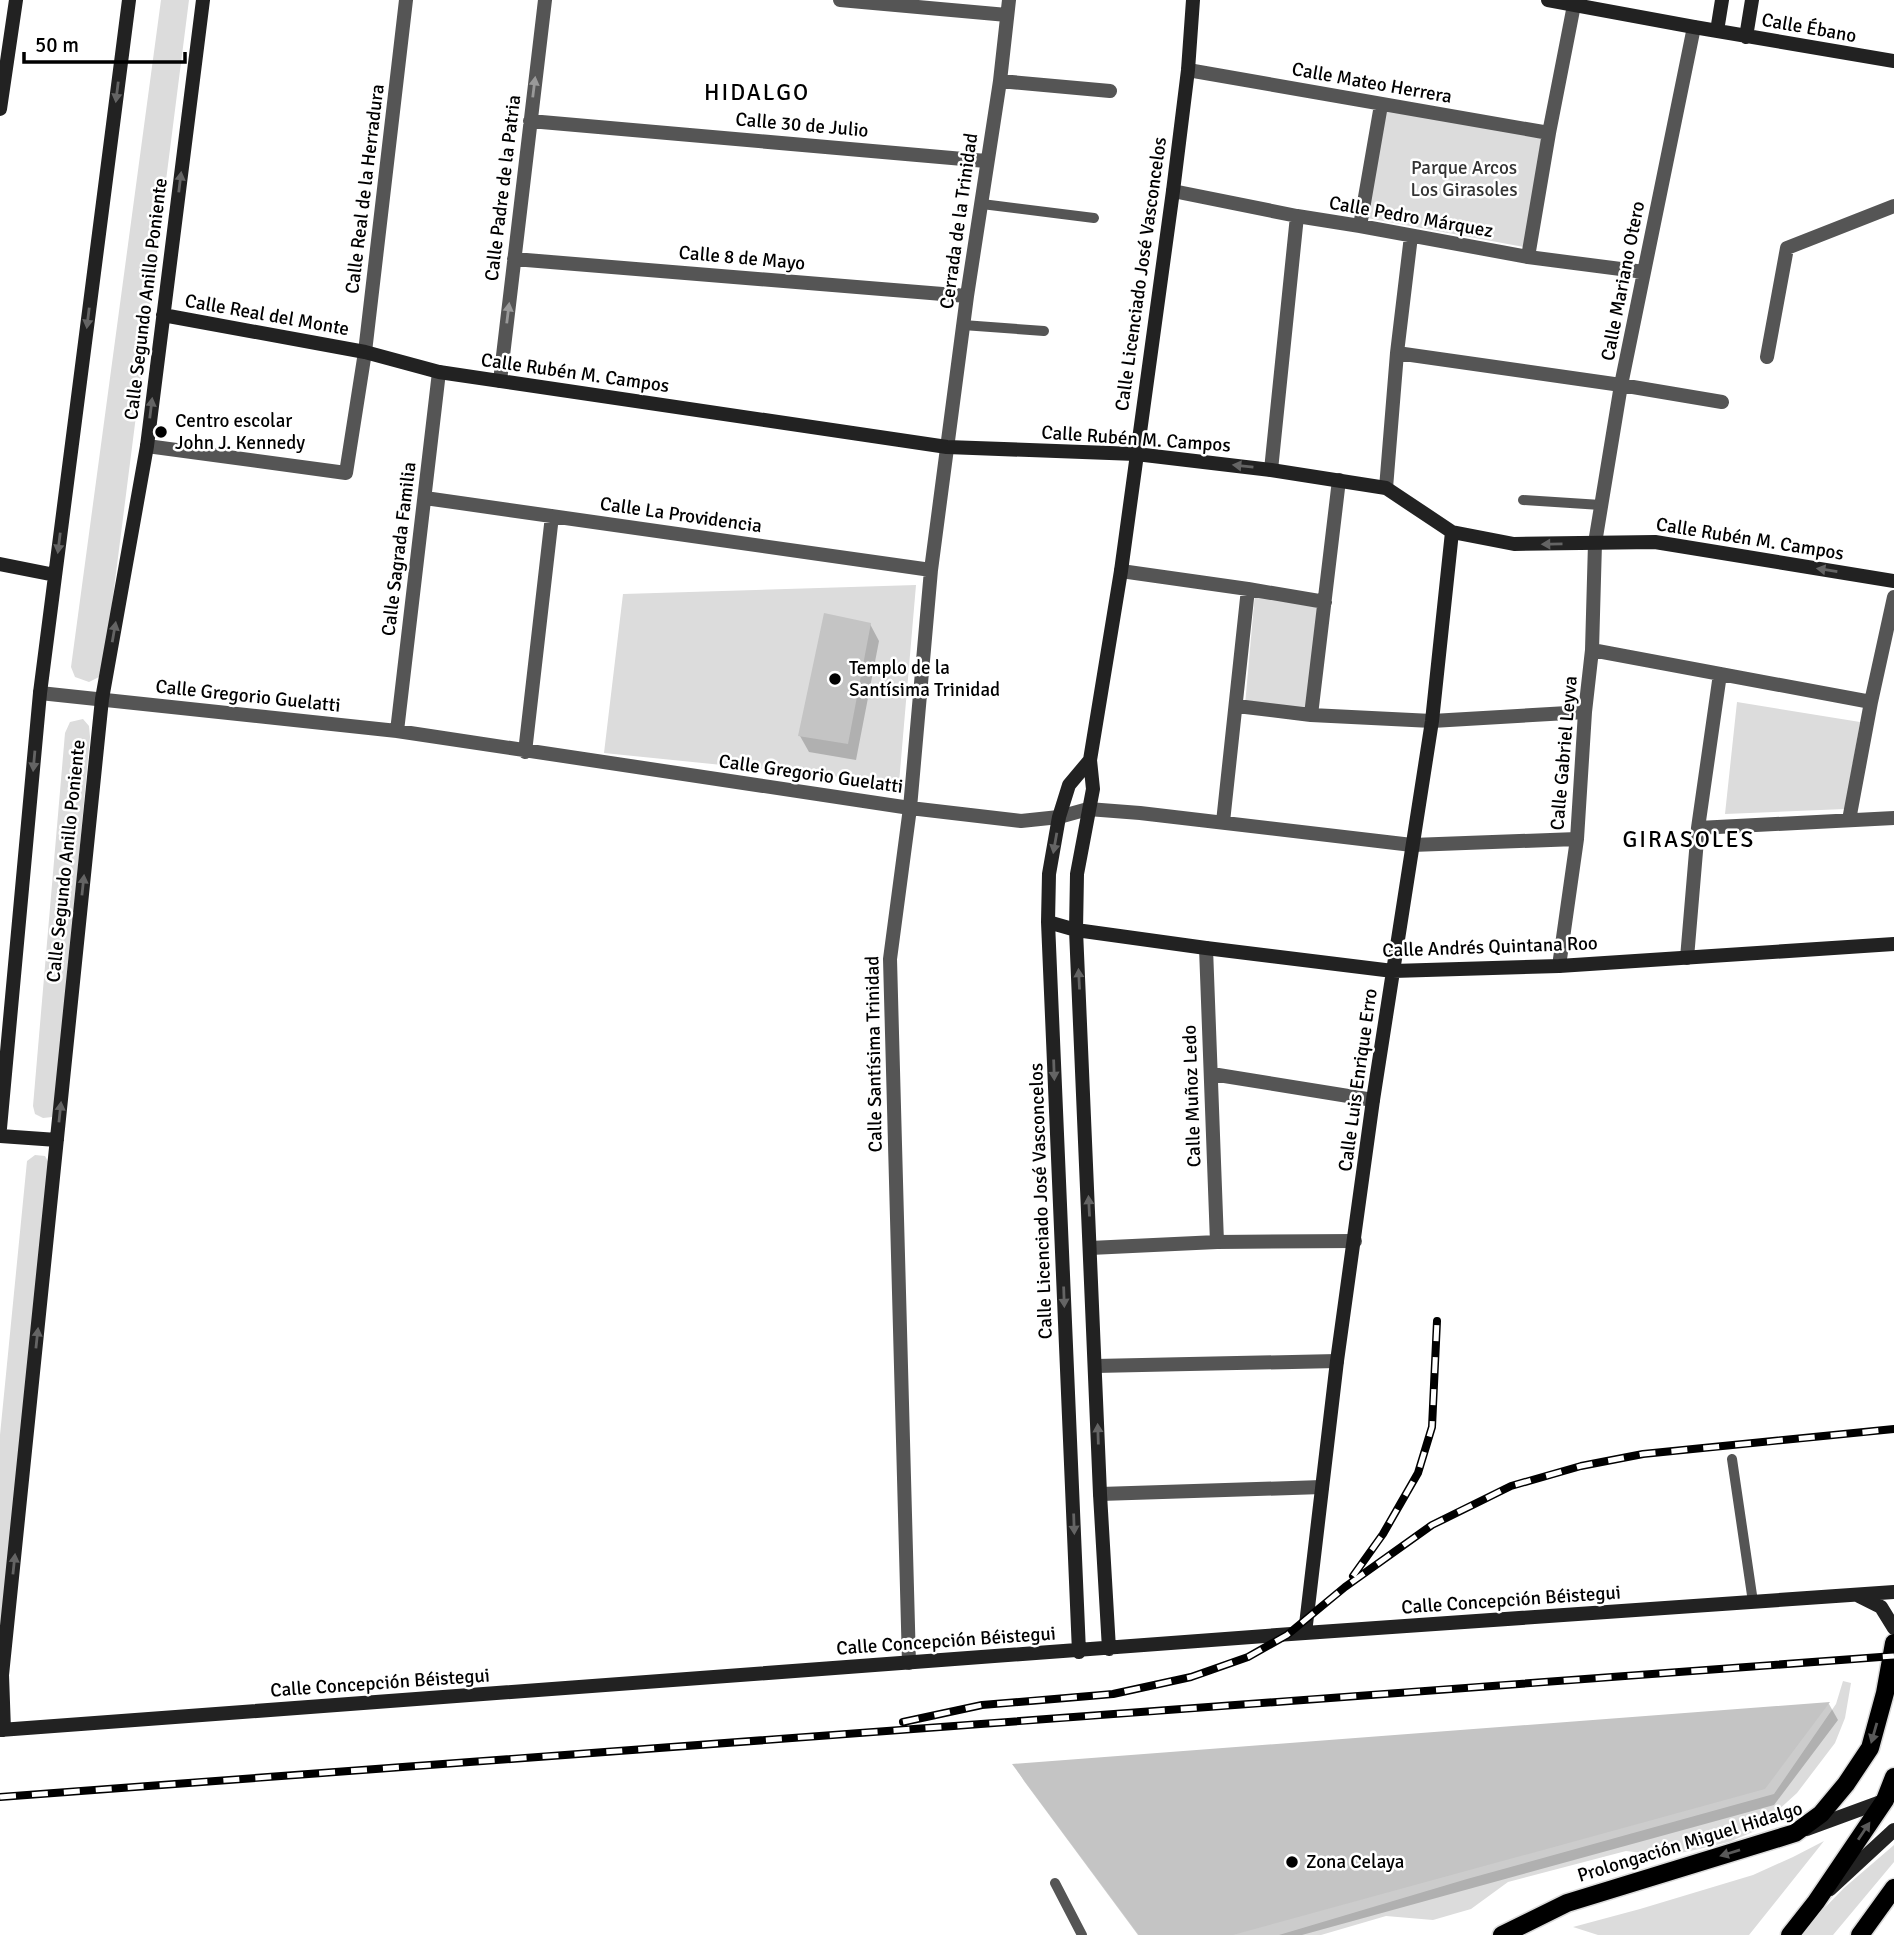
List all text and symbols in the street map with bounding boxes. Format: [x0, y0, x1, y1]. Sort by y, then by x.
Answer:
street label: Calle Ébano [1760, 8, 1859, 48]
scale bar [24, 21, 186, 65]
text: 50 m [35, 32, 79, 58]
street label: Calle Mateo Herrera [1290, 57, 1454, 109]
one-way arrow [529, 76, 540, 98]
district label: HIDALGO [704, 78, 810, 107]
one-way arrow [111, 81, 122, 103]
street label: Calle Real de la Herradura [340, 83, 390, 295]
street label: Calle Padre de la Patria [480, 94, 526, 282]
street label: Calle 30 de Julio [735, 107, 870, 143]
street label: Cerrada de la Trinidad [935, 131, 983, 311]
street label: Calle Licenciado José Vasconcelos [1110, 135, 1172, 413]
park label: Parque Arcos Los Girasoles [1410, 156, 1518, 202]
one-way arrow [175, 171, 186, 193]
street label: Calle Segundo Anillo Poniente [119, 177, 173, 421]
street label: Calle Pedro Márquez [1327, 191, 1495, 243]
street label: Calle Mariano Otero [1596, 199, 1650, 363]
street label: Calle 8 de Mayo [678, 241, 806, 275]
street label: Calle Real del Monte [183, 289, 351, 341]
one-way arrow [502, 302, 513, 324]
one-way arrow [83, 307, 94, 329]
street label: Calle Rubén M. Campos [479, 348, 671, 398]
one-way arrow [146, 397, 157, 419]
place label: Centro escolar John J. Kennedy [175, 409, 305, 455]
street label: Calle Rubén M. Campos [1040, 420, 1232, 458]
marker: Centro escolar John J. Kennedy [153, 424, 169, 440]
street label: Calle Sagrada Familia [376, 461, 422, 637]
one-way arrow [1232, 461, 1254, 472]
street label: Calle La Providencia [599, 492, 763, 538]
street label: Calle Rubén M. Campos [1654, 512, 1846, 566]
one-way arrow [54, 532, 65, 554]
one-way arrow [1541, 538, 1563, 549]
one-way arrow [1816, 564, 1838, 575]
one-way arrow [109, 621, 120, 643]
place label: Templo de la Santísima Trinidad [849, 656, 1000, 702]
marker: Templo de la Santísima Trinidad [827, 671, 843, 687]
street label: Calle Gregorio Guelatti [154, 674, 342, 718]
street label: Calle Gabriel Leyva [1545, 675, 1583, 831]
street label: Calle Segundo Anillo Poniente [41, 738, 91, 984]
street label: Calle Gregorio Guelatti [717, 749, 905, 799]
one-way arrow [28, 750, 39, 772]
district label: GIRASOLES [1623, 825, 1755, 854]
one-way arrow [1049, 832, 1060, 854]
one-way arrow [78, 874, 89, 896]
street label: Calle Andrés Quintana Roo [1382, 931, 1598, 963]
street label: Calle Santísima Trinidad [860, 956, 888, 1152]
one-way arrow [1073, 968, 1084, 990]
street label: Calle Luis Enrique Erro [1333, 987, 1383, 1173]
street label: Calle Muñoz Ledo [1178, 1024, 1206, 1168]
one-way arrow [1049, 1059, 1060, 1081]
street label: Calle Licenciado José Vasconcelos [1024, 1062, 1058, 1340]
one-way arrow [55, 1101, 66, 1123]
one-way arrow [1083, 1195, 1094, 1217]
one-way arrow [1059, 1286, 1070, 1308]
one-way arrow [32, 1327, 43, 1349]
one-way arrow [1092, 1423, 1103, 1445]
one-way arrow [1068, 1513, 1079, 1535]
one-way arrow [8, 1553, 19, 1575]
street label: Calle Concepción Béistegui [1400, 1580, 1622, 1620]
street label: Calle Concepción Béistegui [835, 1621, 1057, 1661]
street label: Calle Concepción Béistegui [269, 1663, 491, 1703]
one-way arrow [1868, 1723, 1879, 1745]
street label: Prolongación Miguel Hidalgo [1575, 1796, 1806, 1888]
one-way arrow [1857, 1822, 1871, 1840]
one-way arrow [1719, 1848, 1740, 1858]
place label: Zona Celaya [1306, 1850, 1404, 1874]
marker: Zona Celaya [1284, 1854, 1300, 1870]

